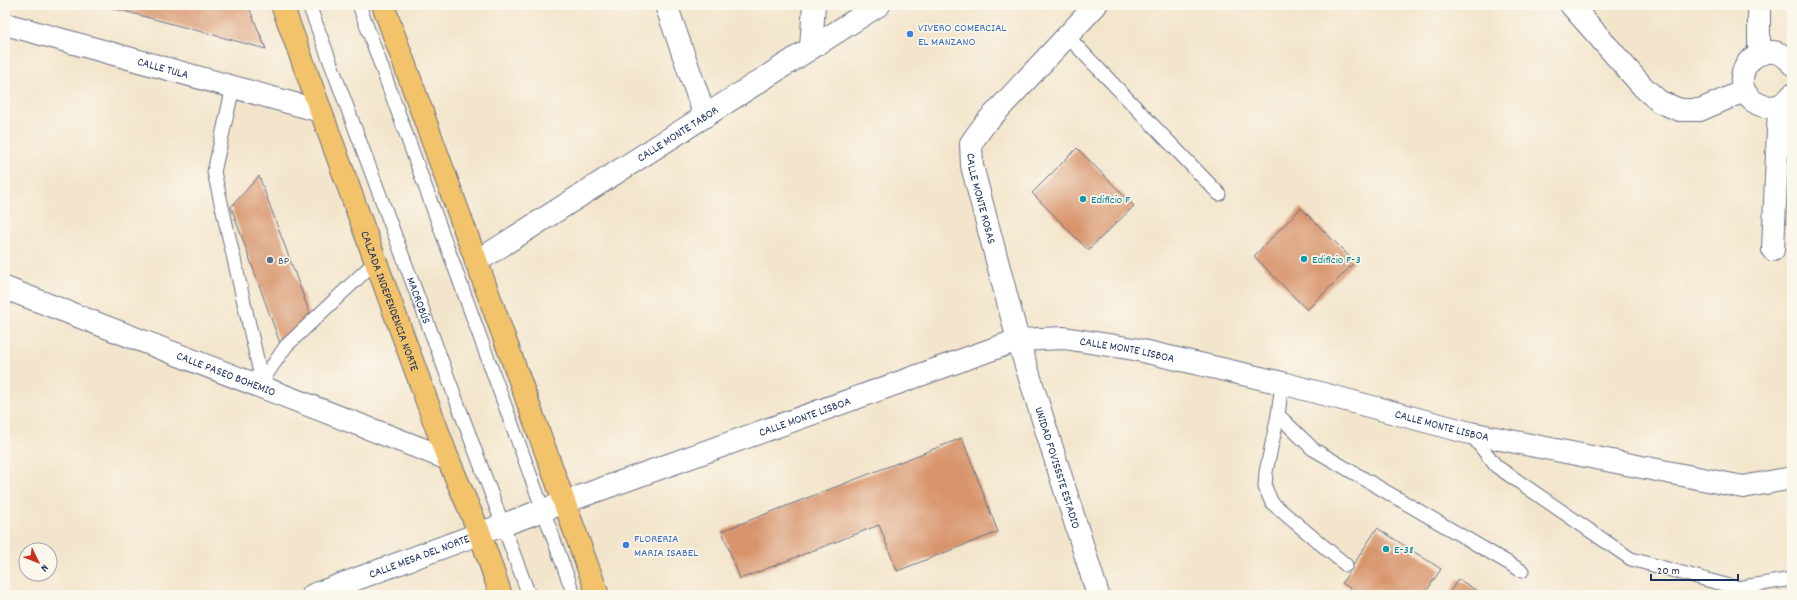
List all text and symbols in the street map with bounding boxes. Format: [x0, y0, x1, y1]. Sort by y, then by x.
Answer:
place label: VIVERO COMERCIAL EL MANZANO [918, 20, 1007, 51]
marker: VIVERO COMERCIAL EL MANZANO [905, 29, 915, 39]
street label: CALLE TULA [135, 54, 191, 84]
street label: CALLE MONTE TABOR [634, 102, 722, 167]
street label: CALLE MONTE ROSAS [961, 153, 999, 246]
place label: Edificio F [1091, 192, 1131, 209]
marker: Edificio F [1078, 194, 1088, 204]
street label: CALZADA INDEPENDENCIA NORTE [355, 229, 422, 375]
place label: Edificio F-3 [1312, 252, 1361, 269]
place label: BP [278, 253, 290, 270]
marker: Edificio F-3 [1299, 254, 1309, 264]
marker: BP [265, 255, 275, 265]
street label: MACROBÚS [401, 275, 434, 326]
street label: CALLE MONTE LISBOA [1078, 334, 1177, 368]
street label: CALLE PASEO BOHEMIO [174, 348, 278, 402]
street label: CALLE MONTE LISBOA [757, 393, 854, 442]
street label: UNIDAD FOVISSSTE ESTADIO [1029, 405, 1084, 531]
street label: CALLE MONTE LISBOA [1393, 406, 1491, 447]
street label: CALLE MESA DEL NORTE [367, 531, 473, 584]
place label: FLORERIA MARIA ISABEL [634, 531, 698, 562]
marker: FLORERIA MARIA ISABEL [621, 540, 631, 550]
north arrow [18, 542, 58, 582]
place label: E-38 [1394, 542, 1414, 559]
marker: E-38 [1381, 544, 1391, 554]
scale bar [1651, 556, 1738, 582]
text: N [36, 560, 52, 575]
text: 20 m [1657, 563, 1680, 580]

